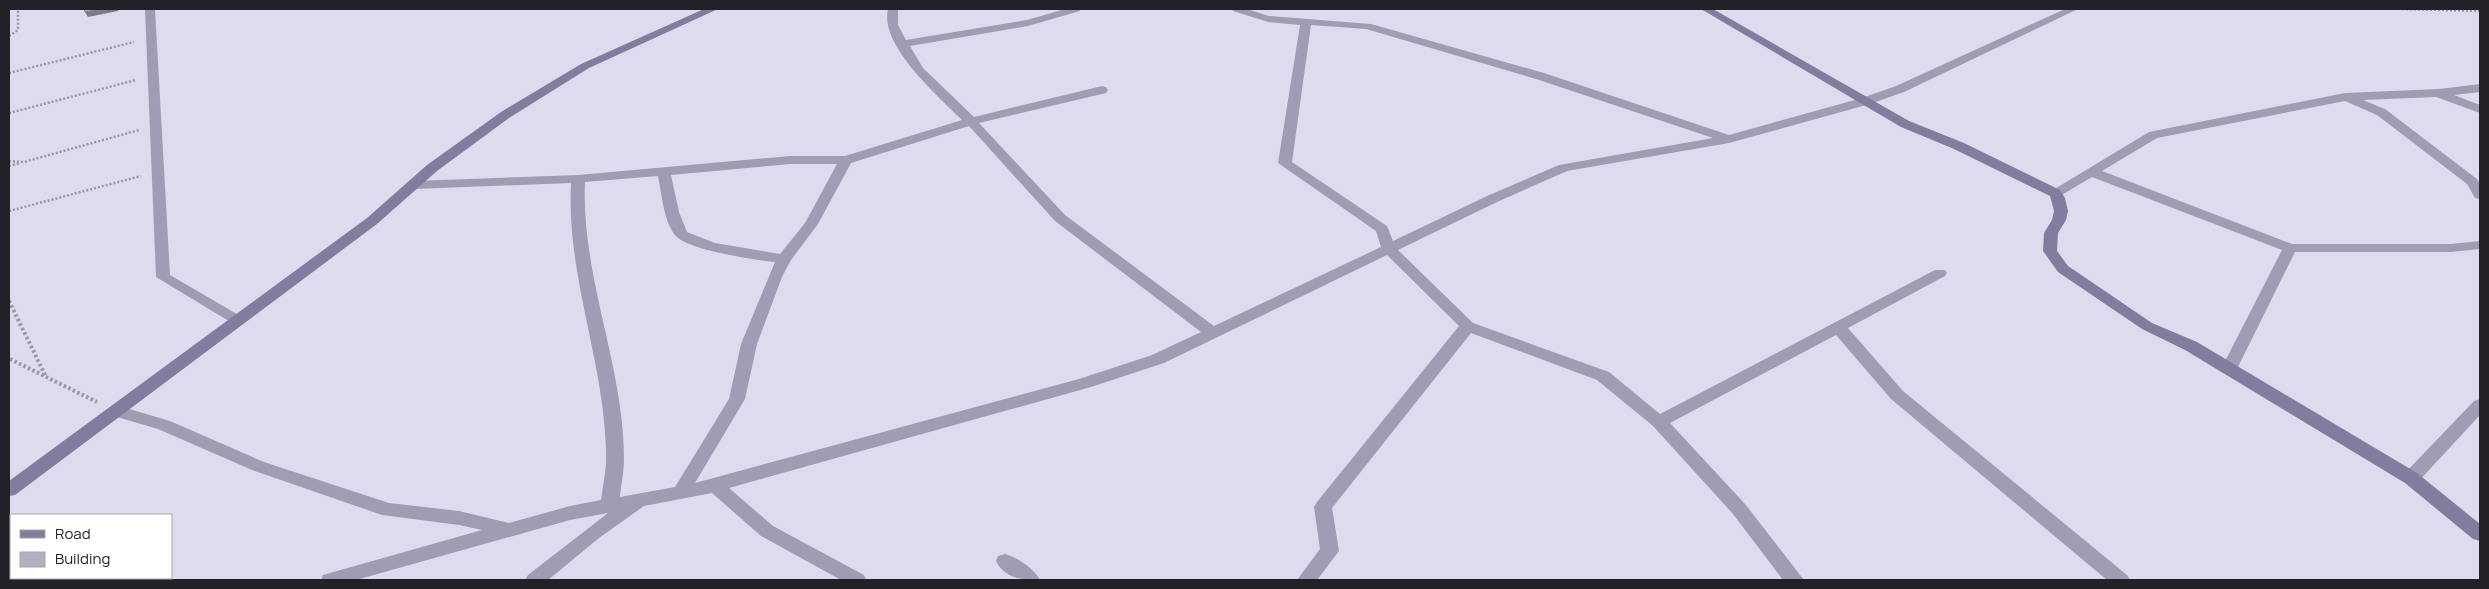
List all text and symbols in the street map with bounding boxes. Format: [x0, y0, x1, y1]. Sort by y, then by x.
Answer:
legend [10, 514, 172, 579]
text: Road [55, 523, 91, 544]
text: Building [55, 548, 110, 569]

